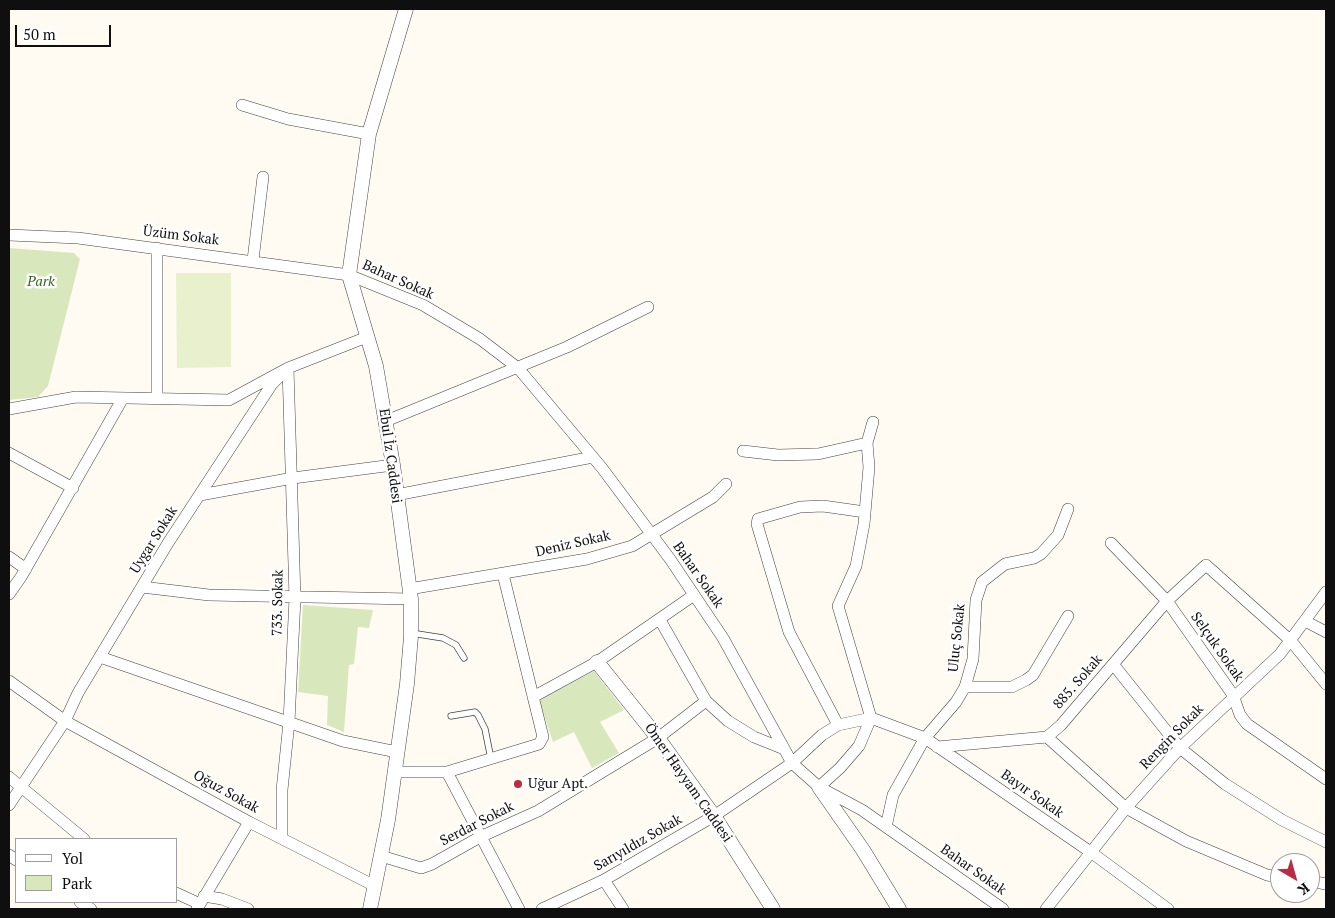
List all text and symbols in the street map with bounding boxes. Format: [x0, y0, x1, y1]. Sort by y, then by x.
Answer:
scale bar [18, 15, 114, 47]
text: 50 m [23, 24, 56, 44]
street label: Üzüm Sokak [142, 223, 220, 249]
street label: Bahar Sokak [360, 257, 436, 303]
park label: Park [27, 274, 55, 290]
street label: Ebul İz Caddesi [375, 408, 405, 504]
street label: Uygar Sokak [127, 503, 181, 577]
street label: Deniz Sokak [534, 527, 612, 561]
street label: Bahar Sokak [669, 539, 727, 611]
street label: 733. Sokak [269, 570, 287, 636]
street label: Uluç Sokak [945, 603, 969, 673]
street label: Selçuk Sokak [1187, 609, 1247, 685]
street label: 885. Sokak [1050, 651, 1106, 713]
street label: Rengin Sokak [1137, 701, 1207, 773]
street label: Ömer Hayyam Caddesi [641, 720, 735, 846]
street label: Bayır Sokak [997, 766, 1067, 822]
street label: Oğuz Sokak [190, 767, 262, 817]
place label: Uğur Apt. [528, 776, 588, 792]
marker: Uğur Apt. [512, 778, 524, 790]
street label: Serdar Sokak [437, 798, 517, 850]
street label: Sarıyıldız Sokak [591, 811, 685, 875]
legend [15, 838, 178, 903]
street label: Bahar Sokak [937, 841, 1009, 899]
text: Yol [62, 848, 83, 868]
north arrow [1270, 853, 1320, 903]
text: Park [62, 873, 92, 893]
text: K [1294, 879, 1314, 900]

